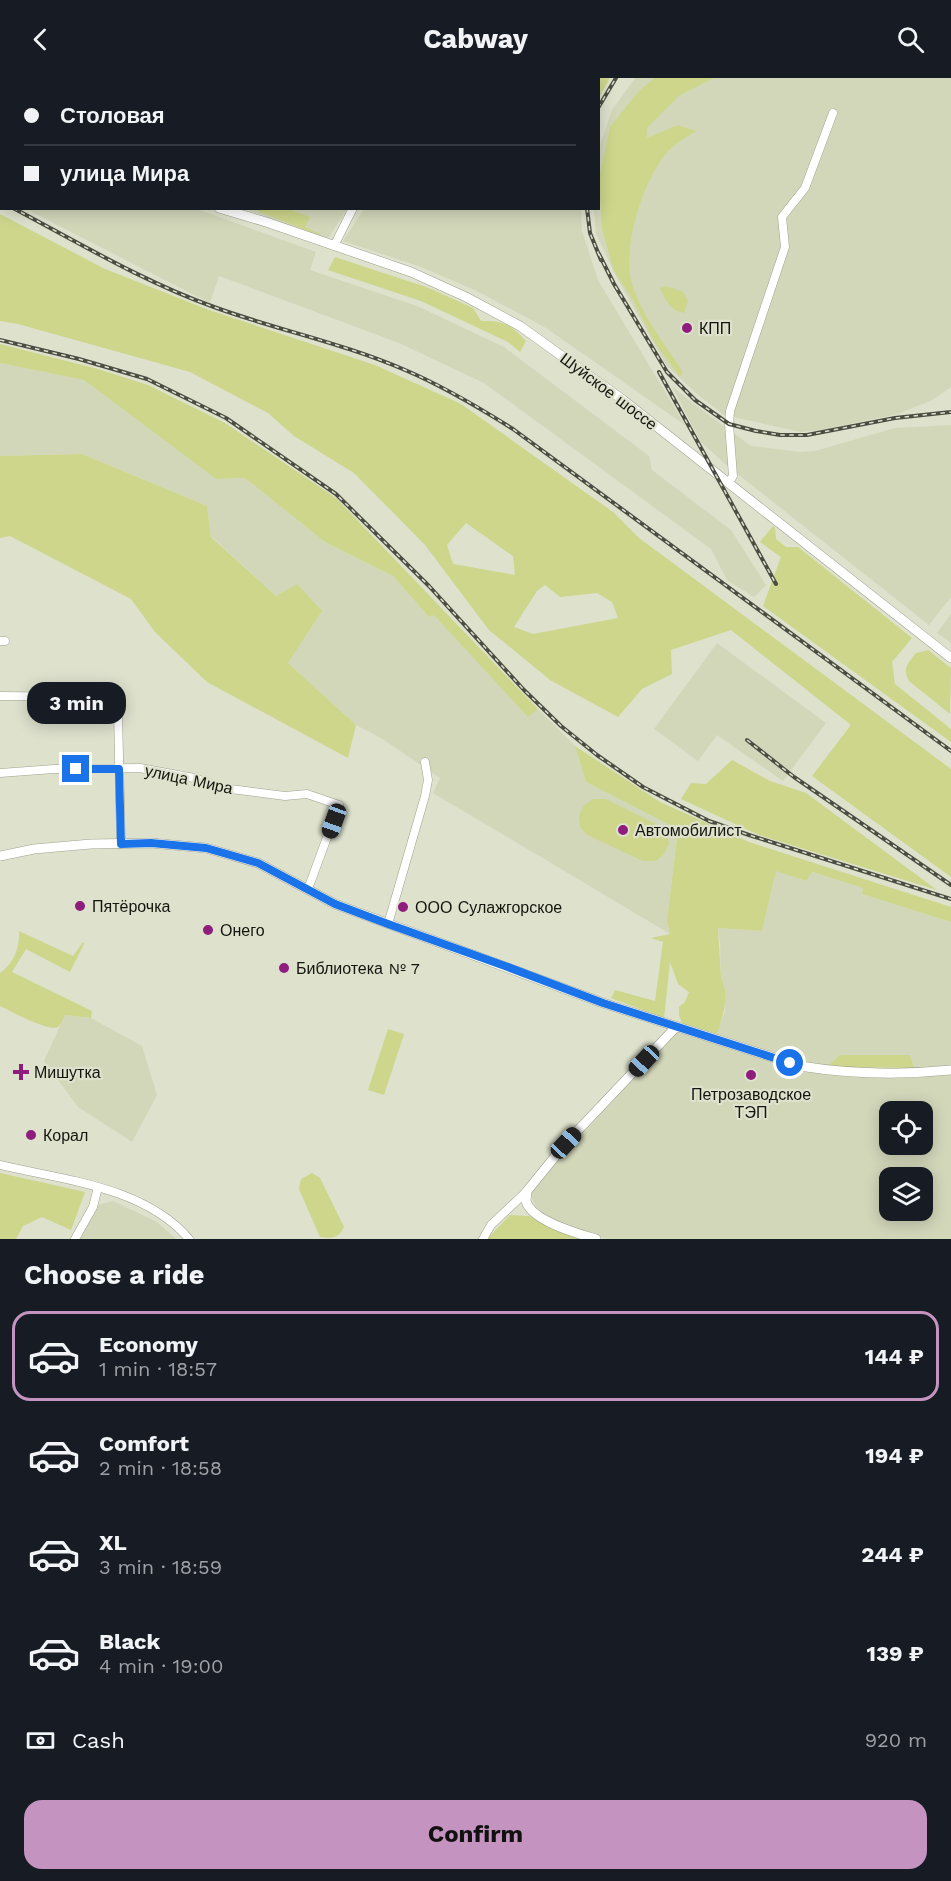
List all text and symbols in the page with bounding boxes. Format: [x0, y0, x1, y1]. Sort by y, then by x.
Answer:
icon: back [24, 23, 57, 56]
text: Cabway [423, 23, 528, 55]
icon: search [894, 23, 927, 56]
text: Столовая [60, 103, 165, 128]
text: улица Мира [60, 161, 189, 186]
place label: КПП [699, 319, 731, 338]
marker: КПП [680, 321, 694, 335]
street label: Шуйское шоссе [556, 349, 661, 434]
callout: 3 min [26, 682, 125, 724]
text: 3 min [49, 691, 104, 715]
route end [62, 755, 89, 782]
street label: улица Мира [143, 761, 235, 798]
car [319, 801, 349, 841]
place label: Автомобилист [635, 821, 742, 840]
marker: Автомобилист [616, 823, 630, 837]
place label: Пятёрочка [92, 897, 171, 916]
place label: ООО Сулажгорское [415, 898, 562, 917]
marker: Пятёрочка [73, 899, 87, 913]
marker: ООО Сулажгорское [396, 900, 410, 914]
place label: Онего [220, 921, 265, 940]
marker: Онего [201, 923, 215, 937]
place label: Библиотека № 7 [296, 959, 420, 978]
marker: Библиотека № 7 [277, 961, 291, 975]
car [625, 1042, 663, 1080]
route start [776, 1049, 803, 1076]
marker: Мишутка [12, 1063, 30, 1081]
place label: Мишутка [34, 1063, 101, 1082]
marker: Петрозаводское ТЭП [744, 1068, 758, 1082]
place label: Петрозаводское ТЭП [691, 1085, 811, 1122]
map controls [879, 1101, 933, 1221]
button: locate [879, 1101, 933, 1155]
car [547, 1124, 585, 1162]
place label: Корал [43, 1126, 88, 1145]
marker: Корал [24, 1128, 38, 1142]
button: layers [879, 1167, 933, 1221]
text: Choose a ride [24, 1259, 204, 1291]
icon: car [27, 1329, 81, 1383]
text: Economy [99, 1332, 198, 1357]
text: 144 ₽ [865, 1344, 924, 1369]
text: 1 min · 18:57 [99, 1357, 217, 1381]
icon: car [27, 1428, 81, 1482]
text: Comfort [99, 1431, 189, 1456]
text: 194 ₽ [865, 1443, 924, 1468]
text: 2 min · 18:58 [99, 1456, 222, 1480]
icon: car [27, 1527, 81, 1581]
text: XL [99, 1530, 127, 1555]
text: 244 ₽ [861, 1542, 924, 1567]
text: 3 min · 18:59 [99, 1555, 222, 1579]
icon: car [27, 1626, 81, 1680]
text: Black [99, 1629, 160, 1654]
text: 139 ₽ [866, 1641, 924, 1666]
text: 4 min · 19:00 [99, 1654, 224, 1678]
icon: cash [24, 1724, 57, 1757]
text: Cash [72, 1728, 125, 1753]
text: 920 m [865, 1728, 927, 1752]
button: Confirm [24, 1800, 927, 1869]

